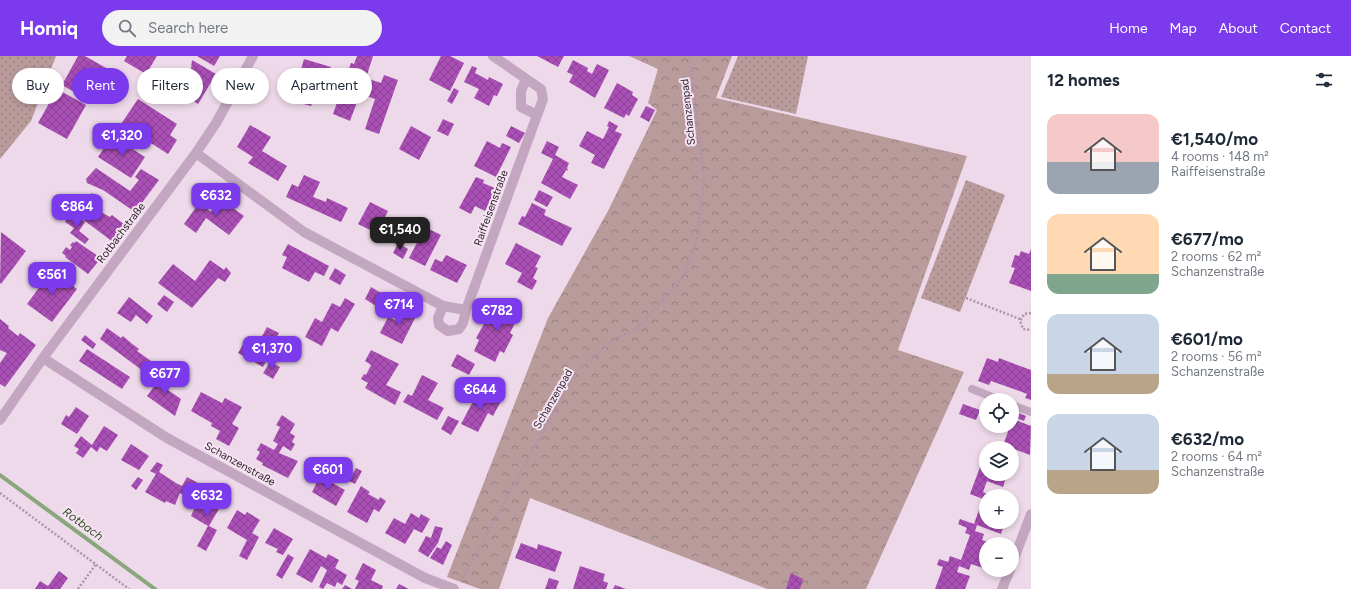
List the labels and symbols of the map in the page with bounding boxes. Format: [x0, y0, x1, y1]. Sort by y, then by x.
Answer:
street label: Schanzenpad [678, 78, 698, 146]
pin: €1,320 [89, 123, 155, 157]
street label: Raiffeisenstraße [471, 168, 511, 248]
pin: €632 [192, 183, 240, 217]
pin: €864 [53, 194, 101, 228]
street label: Rotbachstraße [94, 200, 148, 266]
pin: €1,540 [367, 217, 433, 251]
pin: €561 [28, 262, 76, 296]
pin: €714 [375, 292, 423, 326]
pin: €782 [473, 298, 521, 332]
pin: €1,370 [239, 336, 305, 370]
pin: €677 [141, 361, 189, 395]
street label: Schanzenpad [531, 367, 575, 431]
pin: €644 [456, 377, 504, 411]
street label: Schanzenstraße [202, 439, 278, 489]
pin: €601 [304, 457, 352, 491]
pin: €632 [183, 483, 231, 517]
water label: Rotbach [60, 505, 106, 543]

